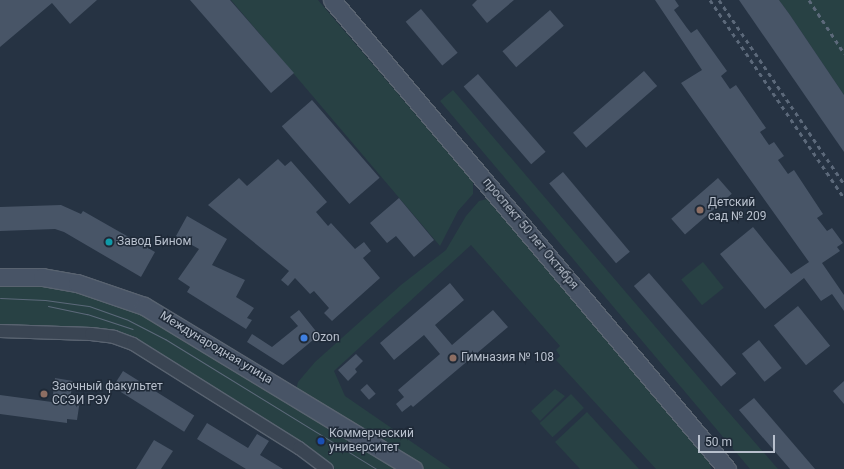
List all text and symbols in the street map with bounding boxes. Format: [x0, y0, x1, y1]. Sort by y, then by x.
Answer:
street label: проспект 50 лет Октября [479, 175, 581, 293]
place label: Детский сад № 209 [708, 196, 767, 224]
marker: Детский сад № 209 [695, 205, 705, 215]
place label: Завод Бином [117, 235, 191, 249]
marker: Завод Бином [104, 237, 114, 247]
street label: Международная улица [157, 309, 275, 387]
place label: Ozon [312, 331, 340, 345]
marker: Ozon [299, 333, 309, 343]
place label: Гимназия № 108 [461, 351, 554, 365]
marker: Гимназия № 108 [448, 353, 458, 363]
place label: Заочный факультет ССЭИ РЭУ [52, 380, 163, 408]
marker: Заочный факультет ССЭИ РЭУ [39, 389, 49, 399]
place label: Коммерческий университет [329, 427, 414, 455]
scale bar [700, 427, 777, 453]
text: 50 m [705, 435, 732, 449]
marker: Коммерческий университет [316, 436, 326, 446]

